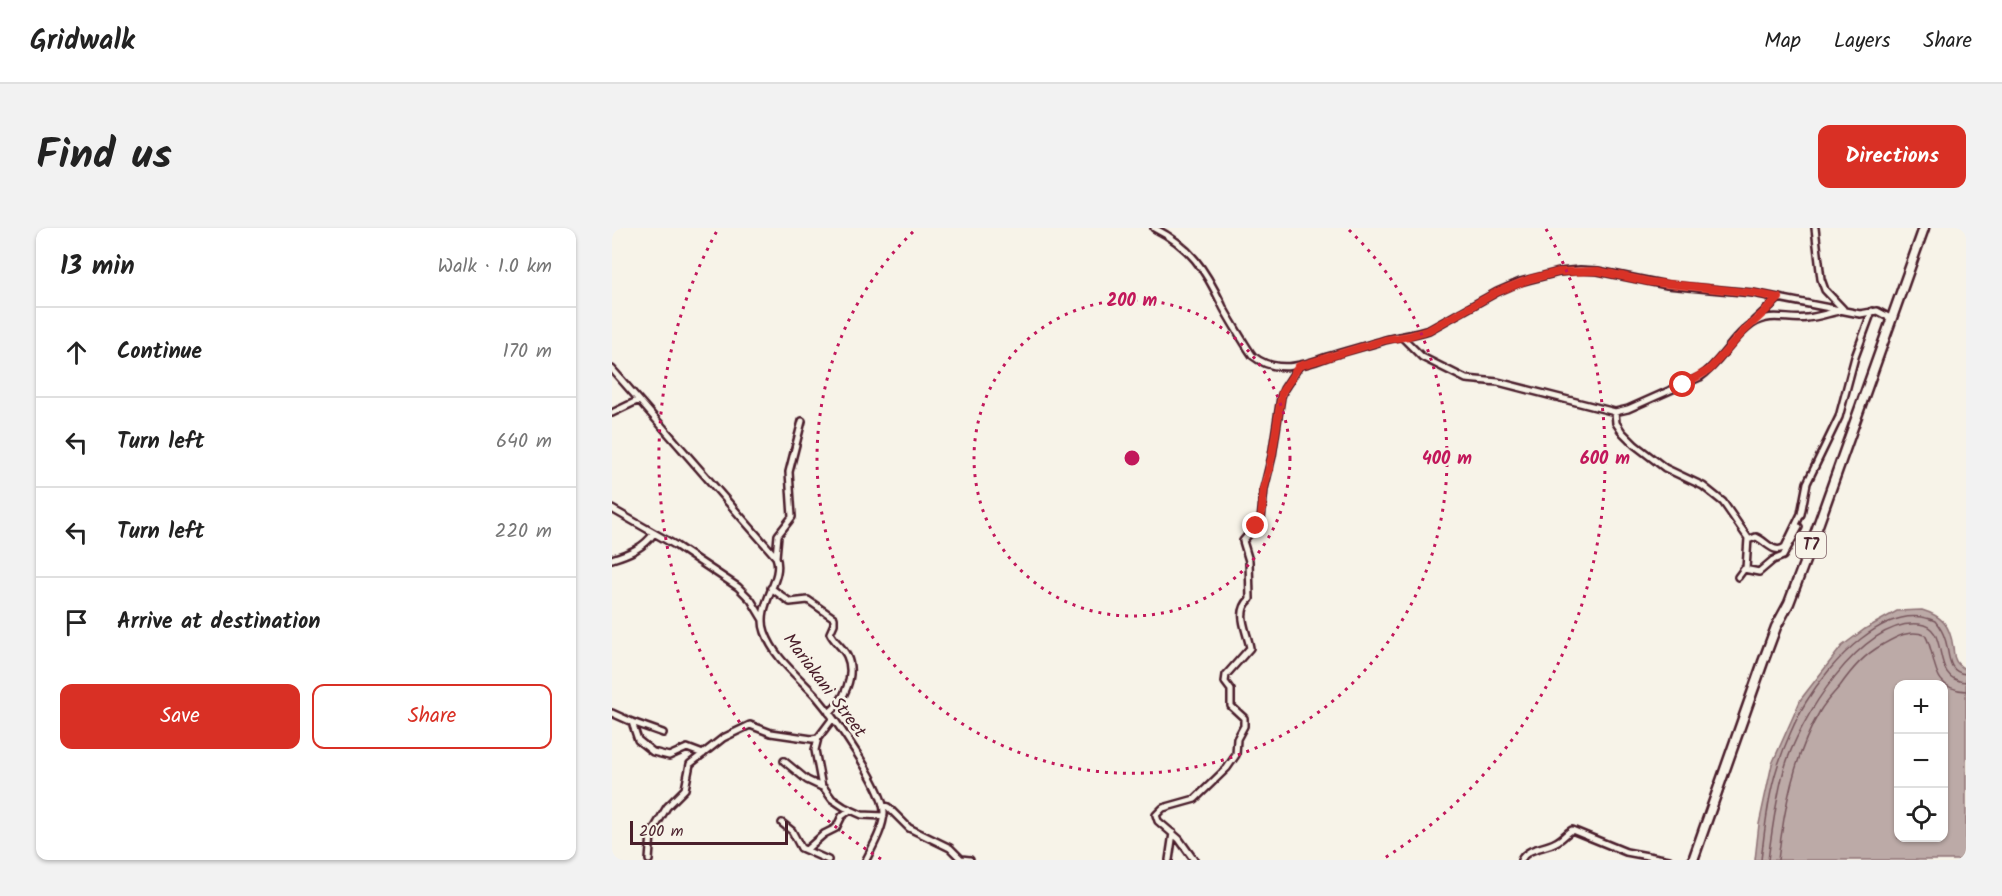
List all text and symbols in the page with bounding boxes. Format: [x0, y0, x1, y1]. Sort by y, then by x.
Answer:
text: Gridwalk [30, 19, 135, 64]
text: Map [1764, 25, 1801, 58]
text: Layers [1834, 25, 1890, 58]
text: Share [1923, 25, 1972, 58]
text: Find us [36, 123, 172, 190]
button: Directions [1818, 125, 1966, 188]
text: 13 min [60, 246, 135, 288]
text: Walk · 1.0 km [438, 251, 552, 283]
text: 200 m [1107, 287, 1158, 316]
text: Continue [117, 335, 202, 370]
icon: ahead [60, 336, 93, 369]
text: 170 m [503, 336, 552, 368]
route start [1669, 371, 1695, 397]
text: Turn left [117, 425, 204, 460]
icon: left [60, 426, 93, 459]
text: 640 m [496, 426, 552, 458]
text: 400 m [1422, 445, 1472, 474]
text: 600 m [1580, 445, 1630, 474]
centre of rings [1122, 448, 1142, 468]
route end [1242, 512, 1268, 538]
text: Turn left [117, 515, 204, 550]
icon: left [60, 516, 93, 549]
text: 220 m [495, 516, 552, 548]
road number: T7 [1796, 532, 1826, 558]
text: Arrive at destination [117, 605, 320, 640]
icon: arrive [60, 606, 93, 639]
street label: Mariakani Street [775, 627, 874, 745]
map controls [1894, 680, 1948, 842]
button: + [1894, 680, 1948, 734]
button: Save [60, 684, 300, 749]
button: Share [312, 684, 552, 749]
button: − [1894, 734, 1948, 788]
button: locate [1894, 788, 1948, 842]
scale bar [630, 818, 788, 846]
text: 200 m [639, 819, 683, 844]

